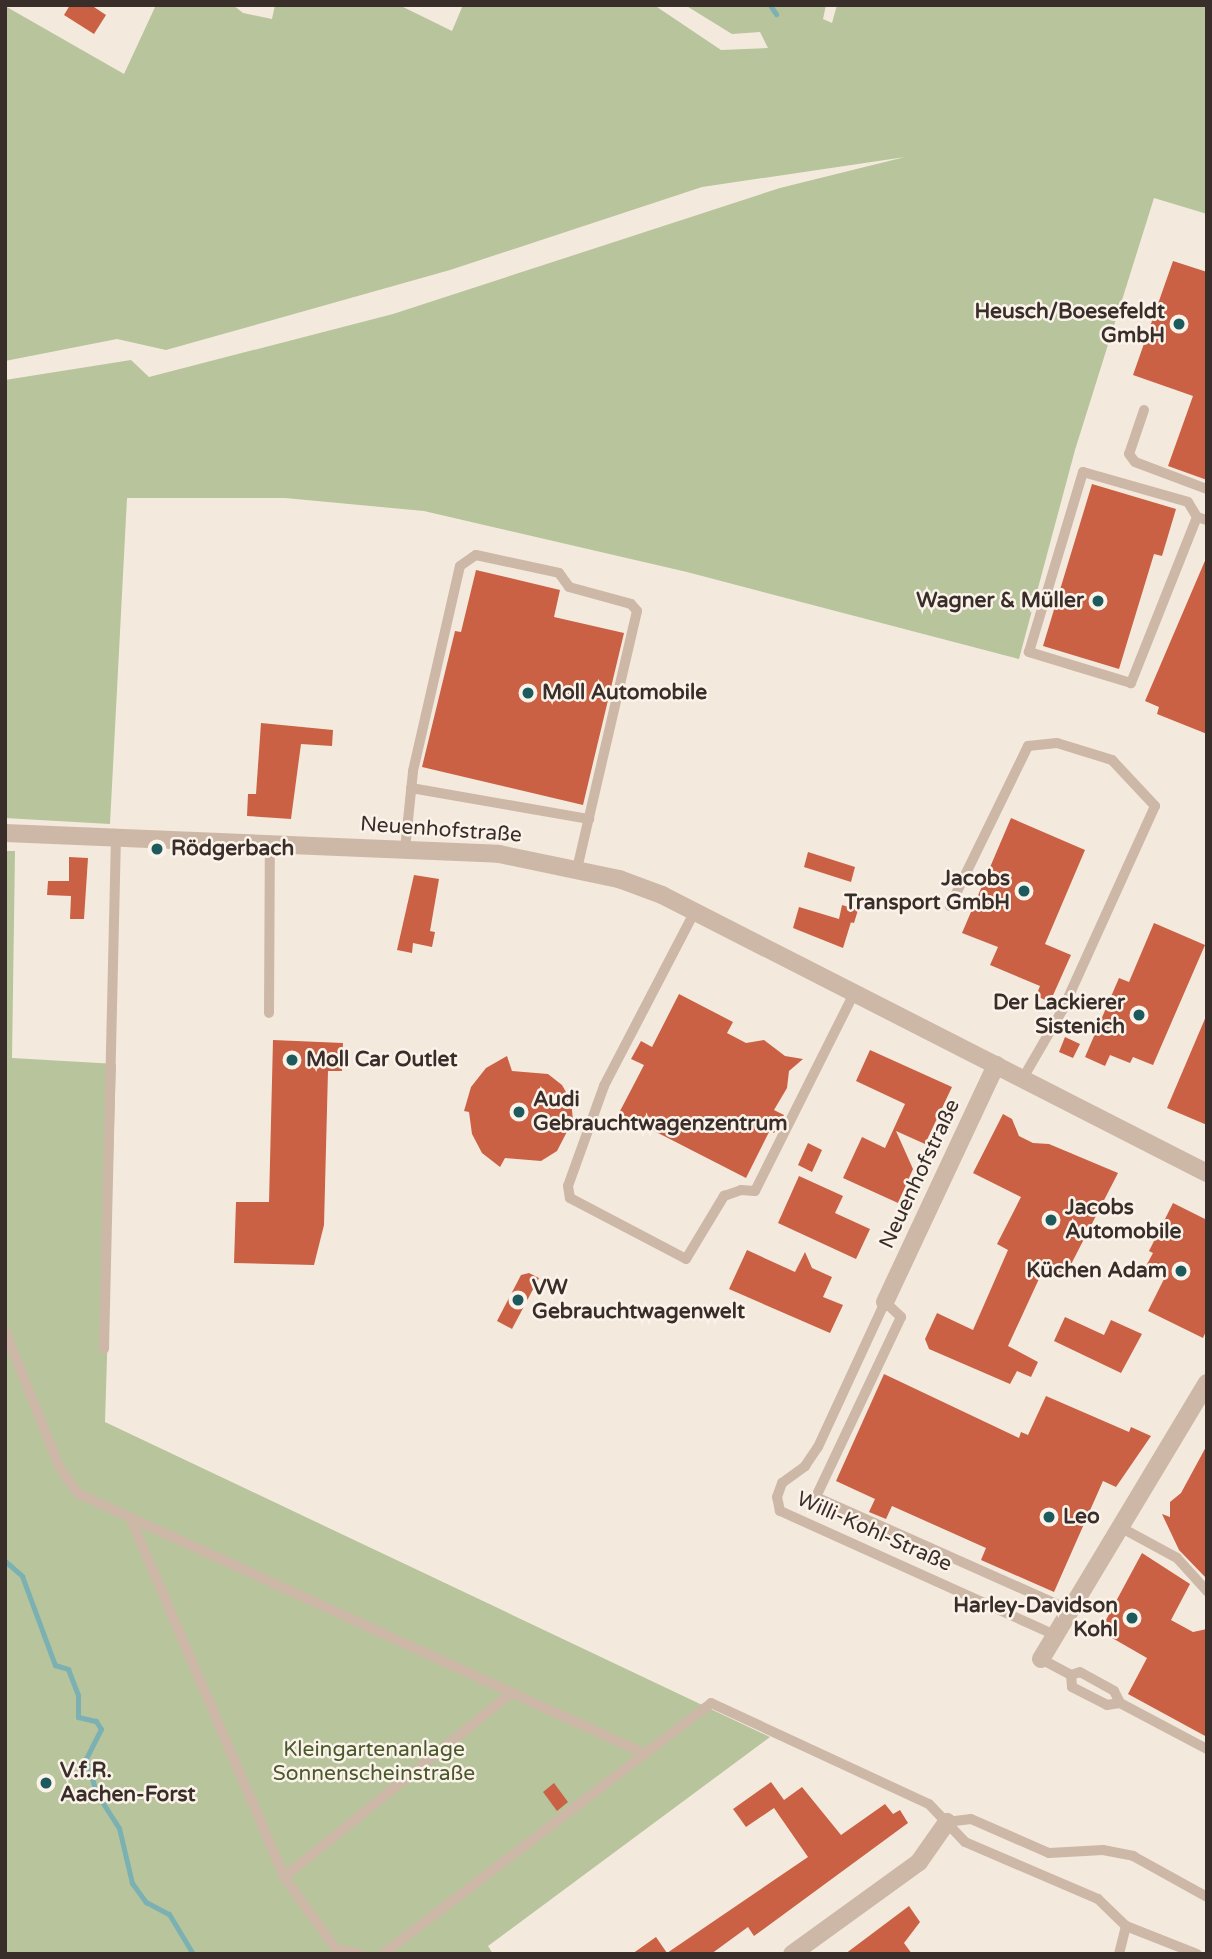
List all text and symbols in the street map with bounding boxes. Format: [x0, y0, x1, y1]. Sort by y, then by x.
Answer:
place label: Heusch/Boesefeldt GmbH [975, 299, 1165, 349]
marker: Heusch/Boesefeldt GmbH [1171, 316, 1187, 332]
place label: Wagner & Müller [916, 588, 1084, 614]
marker: Wagner & Müller [1090, 593, 1106, 609]
place label: Moll Automobile [542, 680, 707, 706]
marker: Moll Automobile [520, 685, 536, 701]
street label: Neuenhofstraße [359, 812, 523, 848]
place label: Rödgerbach [171, 836, 294, 862]
marker: Rödgerbach [149, 841, 165, 857]
place label: Jacobs Transport GmbH [844, 866, 1010, 916]
marker: Jacobs Transport GmbH [1016, 883, 1032, 899]
place label: Der Lackierer Sistenich [993, 990, 1125, 1040]
marker: Der Lackierer Sistenich [1131, 1007, 1147, 1023]
place label: Moll Car Outlet [306, 1047, 457, 1073]
marker: Moll Car Outlet [284, 1052, 300, 1068]
place label: Audi Gebrauchtwagenzentrum [533, 1087, 787, 1137]
street label: Neuenhofstraße [874, 1095, 966, 1253]
marker: Audi Gebrauchtwagenzentrum [511, 1104, 527, 1120]
place label: Jacobs Automobile [1065, 1195, 1181, 1245]
marker: Jacobs Automobile [1043, 1212, 1059, 1228]
place label: Küchen Adam [1026, 1258, 1167, 1284]
marker: Küchen Adam [1173, 1263, 1189, 1279]
place label: VW Gebrauchtwagenwelt [532, 1275, 745, 1325]
marker: VW Gebrauchtwagenwelt [510, 1292, 526, 1308]
street label: Willi-Kohl-Straße [792, 1486, 956, 1578]
place label: Leo [1063, 1504, 1100, 1530]
marker: Leo [1041, 1509, 1057, 1525]
place label: Harley-Davidson Kohl [953, 1593, 1118, 1643]
marker: Harley-Davidson Kohl [1124, 1610, 1140, 1626]
park label: Kleingartenanlage Sonnenscheinstraße [273, 1737, 475, 1787]
place label: V.f.R. Aachen-Forst [60, 1758, 195, 1808]
marker: V.f.R. Aachen-Forst [38, 1775, 54, 1791]

